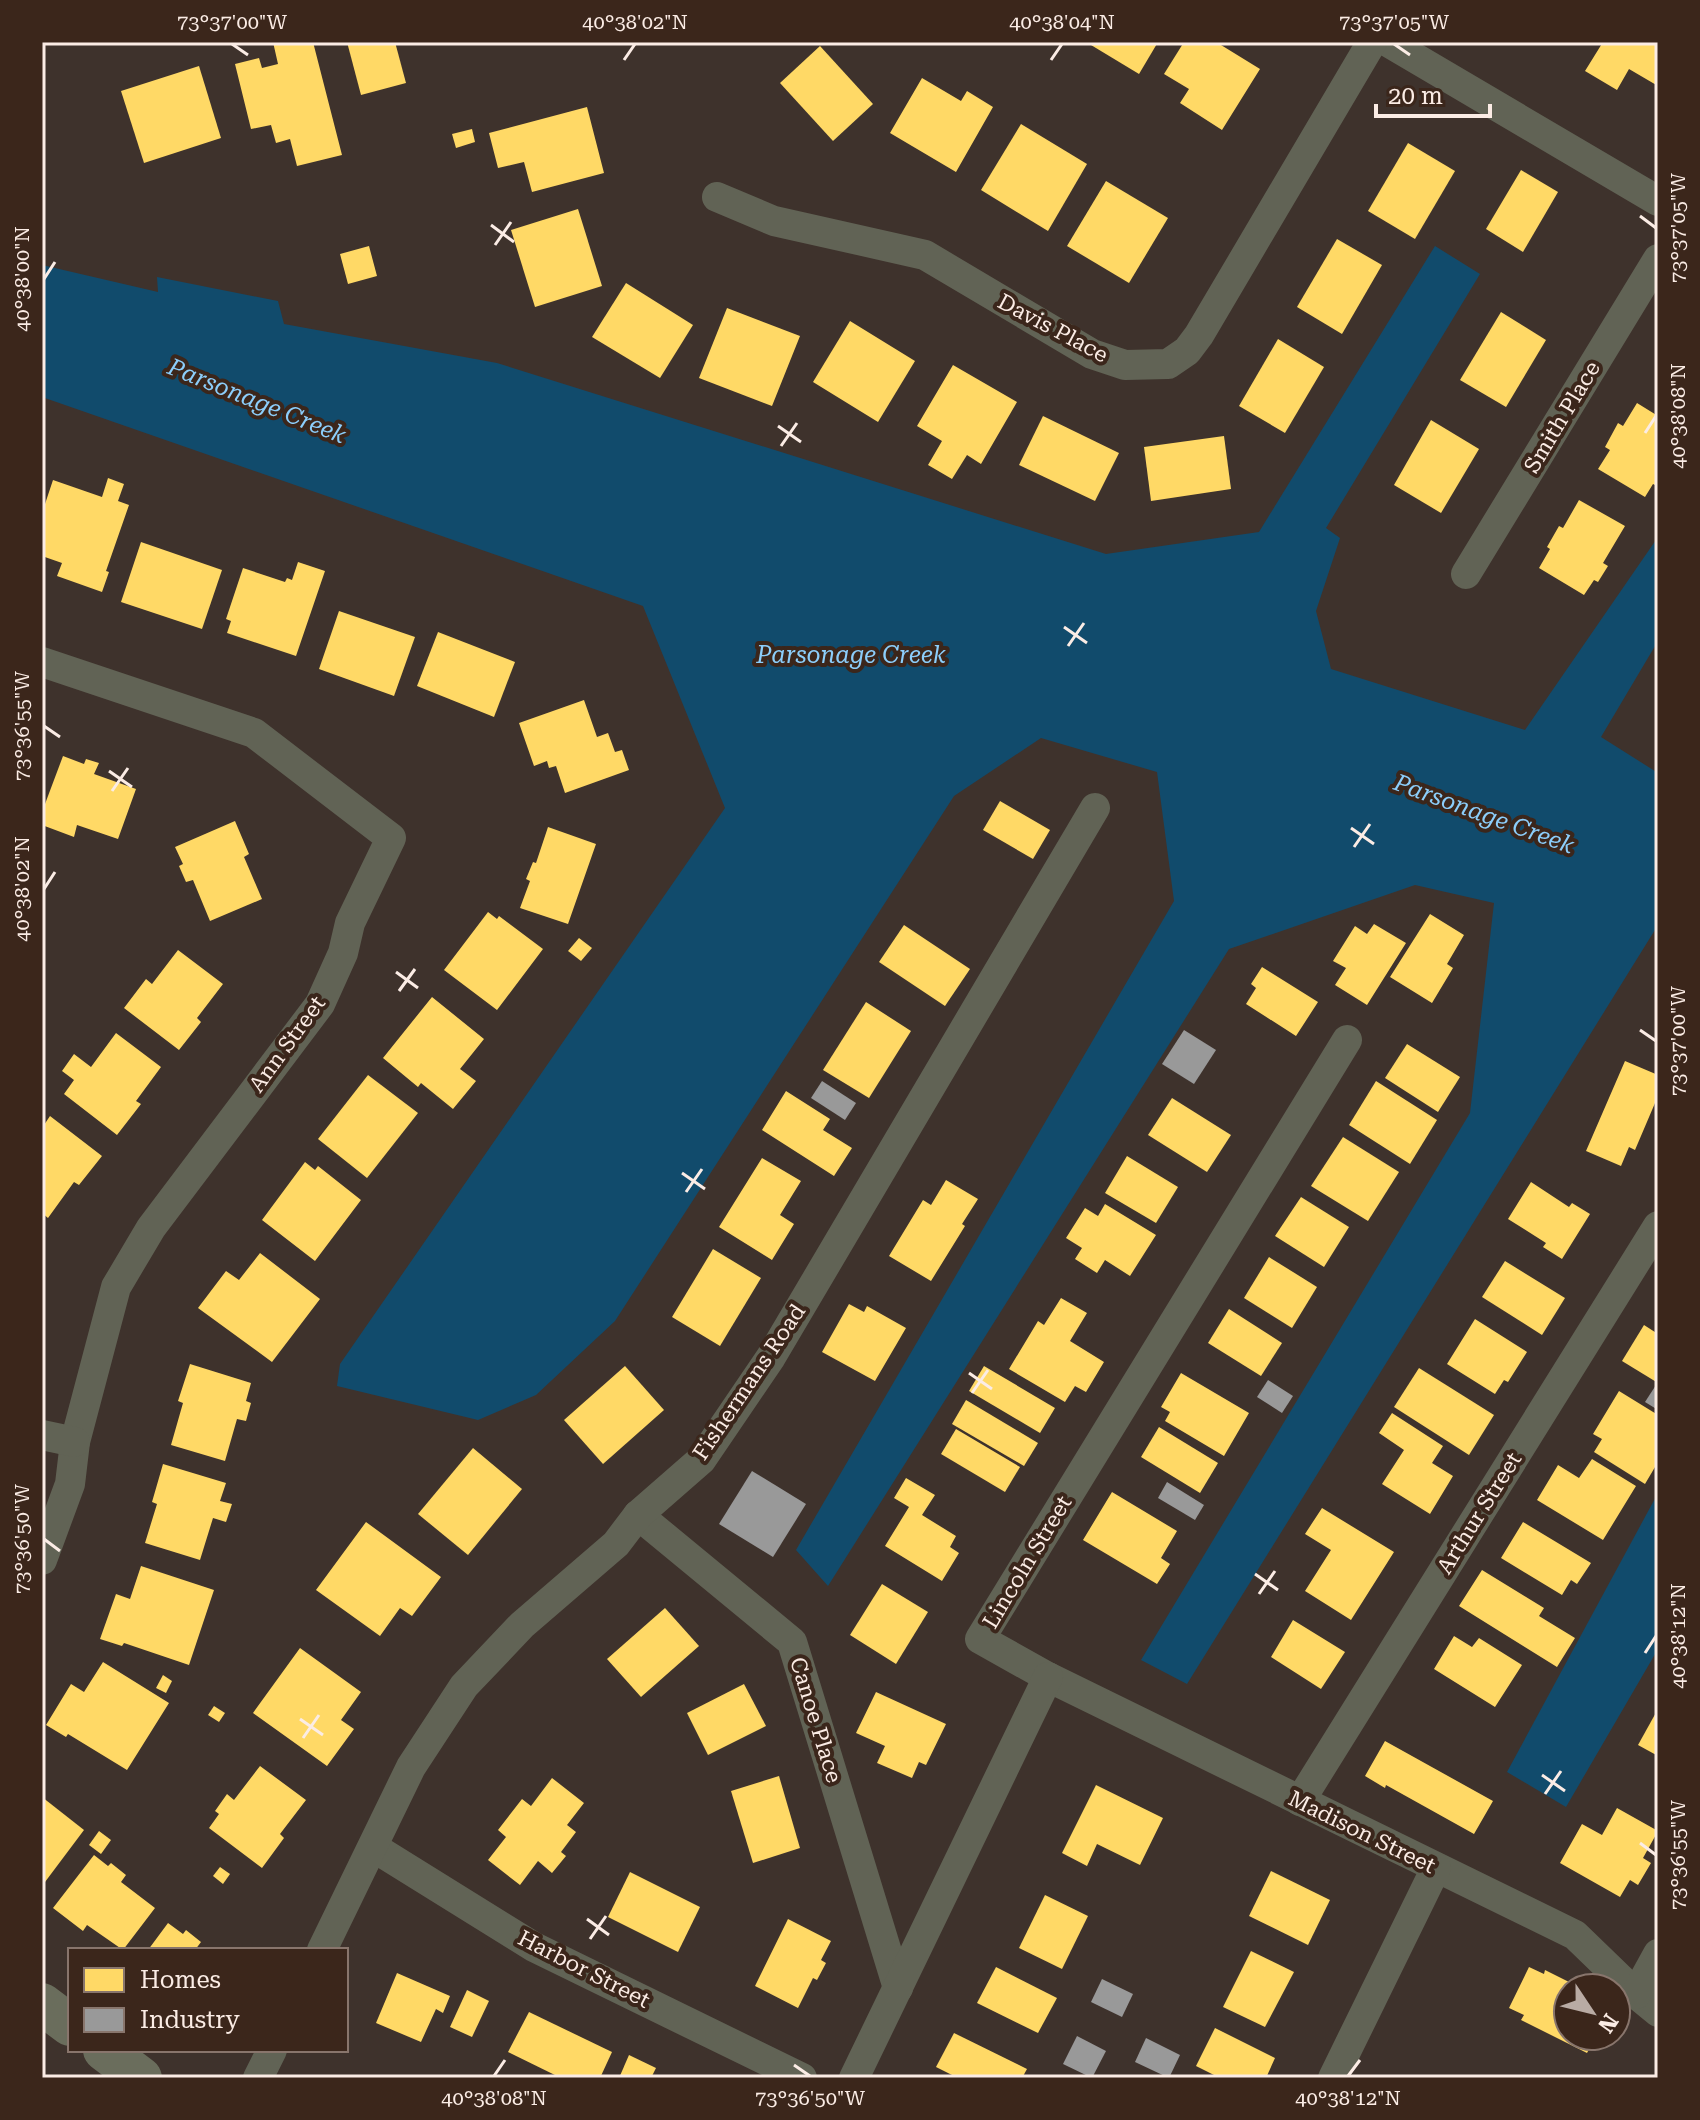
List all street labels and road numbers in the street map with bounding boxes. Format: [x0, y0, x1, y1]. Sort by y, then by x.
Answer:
street label: Davis Place [994, 289, 1112, 367]
street label: Smith Place [1519, 357, 1605, 477]
street label: Ann Street [244, 991, 330, 1097]
street label: Fishermans Road [688, 1299, 810, 1465]
street label: Arthur Street [1432, 1448, 1526, 1578]
street label: Lincoln Street [978, 1491, 1076, 1633]
street label: Canoe Place [785, 1654, 847, 1786]
street label: Madison Street [1284, 1786, 1440, 1878]
street label: Harbor Street [514, 1925, 654, 2013]

